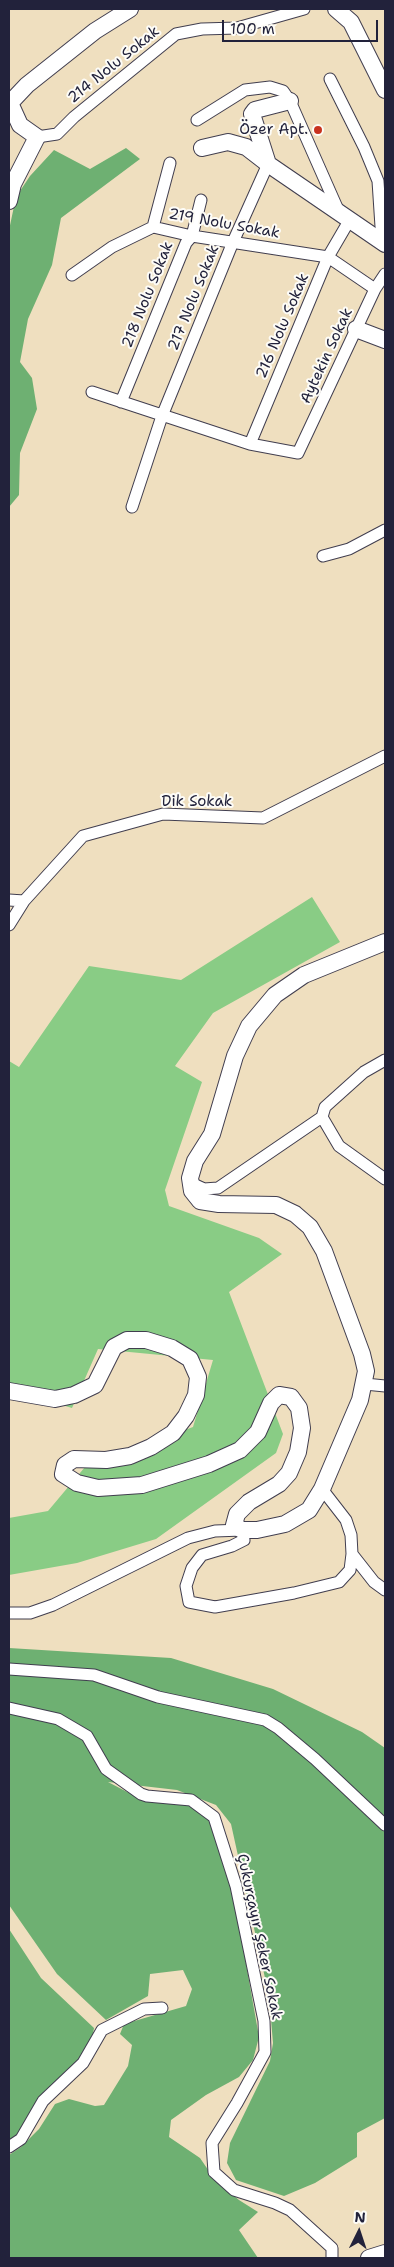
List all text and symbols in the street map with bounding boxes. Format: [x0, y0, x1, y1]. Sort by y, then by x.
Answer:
scale bar [224, 10, 380, 42]
text: 100 m [230, 19, 275, 39]
street label: 214 Nolu Sokak [65, 23, 163, 107]
place label: Özer Apt. [239, 121, 308, 139]
marker: Özer Apt. [312, 124, 324, 136]
street label: 219 Nolu Sokak [167, 205, 281, 243]
street label: 218 Nolu Sokak [119, 239, 177, 351]
street label: 217 Nolu Sokak [165, 243, 223, 353]
street label: 216 Nolu Sokak [253, 271, 313, 381]
street label: Aytekin Sokak [297, 305, 357, 407]
street label: Dik Sokak [162, 793, 232, 811]
street label: Çukurçayır Şeker Sokak [233, 1852, 285, 2022]
north arrow [334, 2207, 384, 2257]
text: N [354, 2208, 366, 2226]

